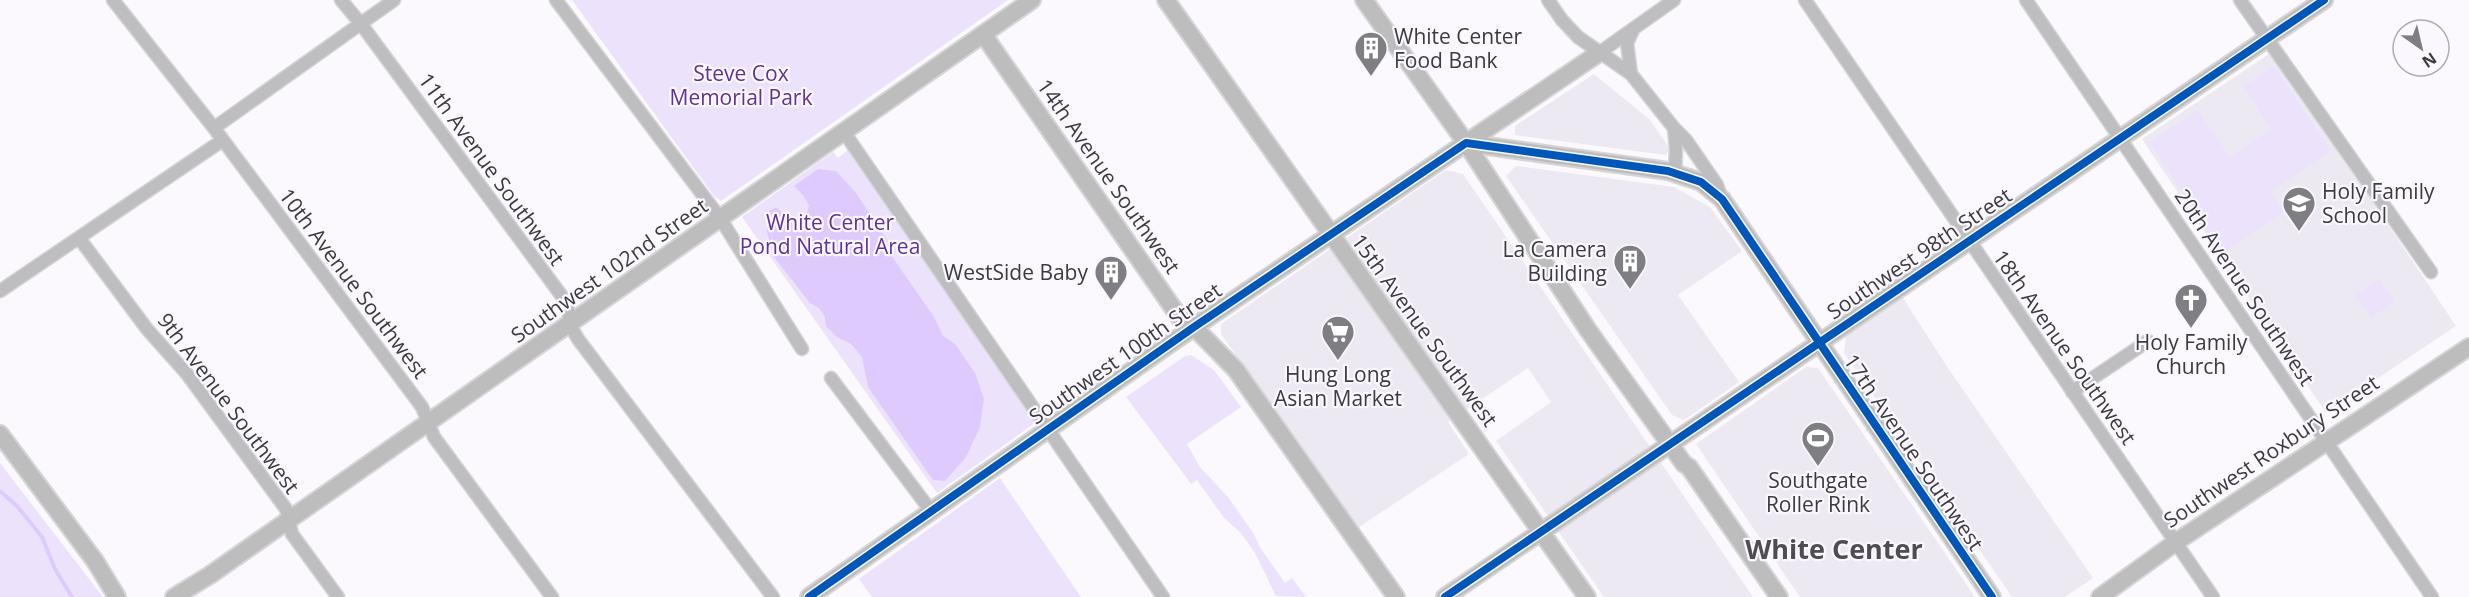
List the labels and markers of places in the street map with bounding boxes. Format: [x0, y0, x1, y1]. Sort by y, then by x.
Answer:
place label: White Center Food Bank [1394, 22, 1522, 74]
building icon: White Center Food Bank [1353, 30, 1389, 77]
place label: Holy Family School [2322, 177, 2435, 229]
school or university icon: Holy Family School [2281, 185, 2317, 232]
place label: La Camera Building [1503, 235, 1607, 287]
building icon: La Camera Building [1612, 243, 1648, 290]
building icon: WestSide Baby [1093, 254, 1129, 301]
place label: WestSide Baby [944, 258, 1088, 286]
church icon: Holy Family Church [2173, 282, 2209, 329]
supermarket icon: Hung Long Asian Market [1320, 314, 1356, 361]
place label: Holy Family Church [2135, 328, 2248, 380]
place label: Hung Long Asian Market [1274, 360, 1402, 412]
sports icon: Southgate Roller Rink [1800, 420, 1836, 467]
place label: Southgate Roller Rink [1766, 466, 1870, 518]

